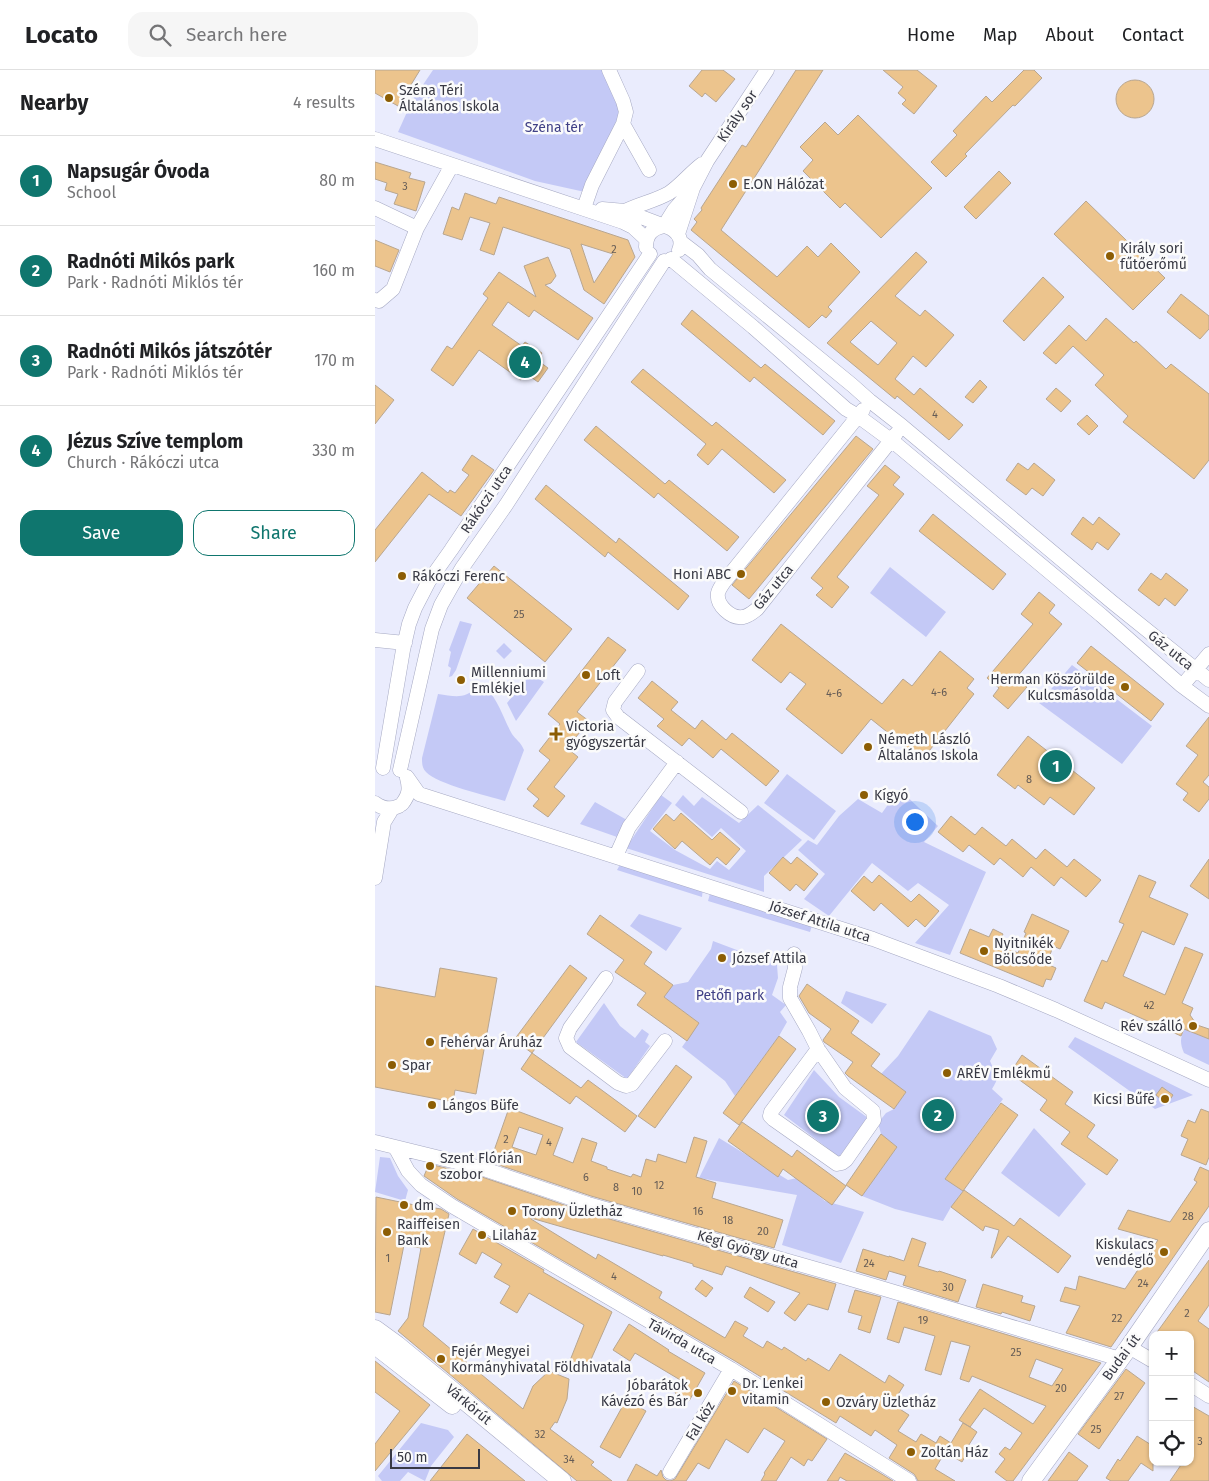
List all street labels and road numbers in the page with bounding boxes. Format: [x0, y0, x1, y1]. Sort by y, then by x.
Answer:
street label: Király sor [714, 86, 761, 146]
street label: Rákóczi utca [457, 462, 515, 537]
street label: Gáz utca [750, 561, 797, 613]
street label: Gáz utca [1145, 627, 1197, 674]
street label: József Attila utca [767, 897, 873, 946]
street label: Kégl György utca [695, 1227, 801, 1272]
street label: Távirda utca [644, 1315, 719, 1368]
street label: Budai út [1099, 1330, 1145, 1384]
street label: Várkörút [443, 1380, 496, 1429]
street label: Fal köz [682, 1399, 719, 1444]

